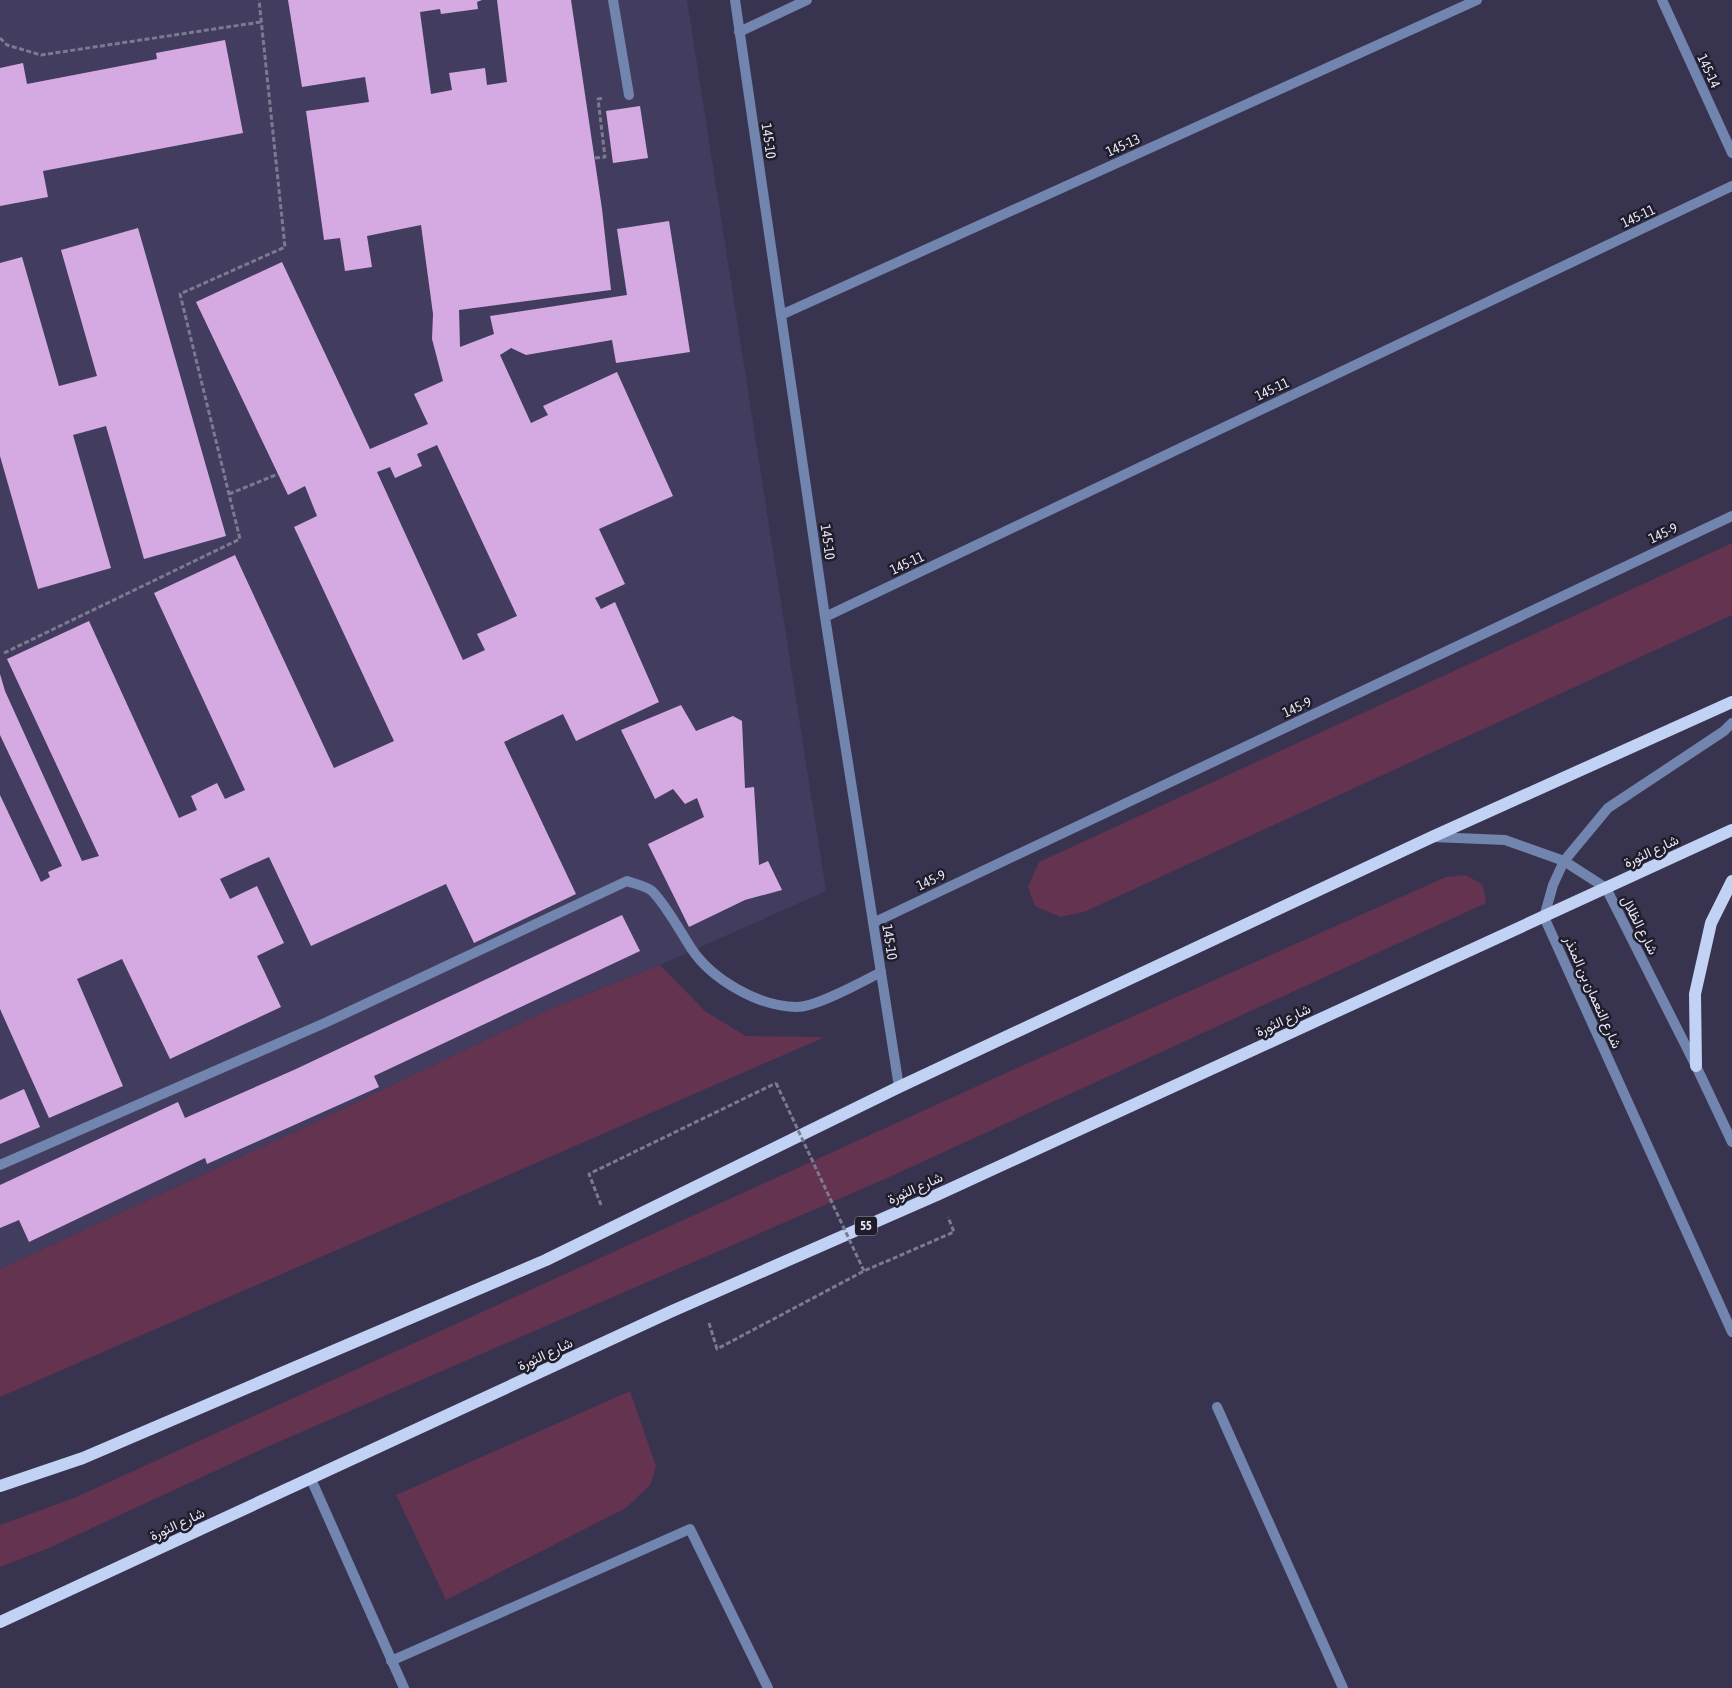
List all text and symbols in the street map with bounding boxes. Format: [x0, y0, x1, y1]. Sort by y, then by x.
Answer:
street label: 145-14 [1694, 51, 1724, 91]
street label: 145-10 [759, 122, 779, 160]
street label: 145-13 [1103, 130, 1143, 160]
street label: 145-11 [1618, 201, 1658, 231]
street label: 145-11 [1252, 374, 1292, 404]
street label: 145-9 [1646, 519, 1680, 547]
street label: 145-10 [818, 523, 838, 561]
street label: 145-11 [887, 548, 927, 578]
street label: 145-9 [1280, 693, 1314, 721]
street label: شارع الثورة [1621, 831, 1682, 873]
street label: 145-9 [914, 866, 948, 894]
street label: شارع الظلال [1616, 893, 1662, 959]
street label: 145-10 [879, 923, 901, 961]
street label: شارع النعمان بن المنذر [1558, 932, 1625, 1052]
street label: شارع الثورة [1253, 1000, 1314, 1042]
street label: شارع الثورة [885, 1169, 946, 1210]
road number: 55 [855, 1216, 877, 1236]
street label: شارع الثورة [515, 1334, 576, 1376]
street label: شارع الثورة [147, 1504, 208, 1546]

